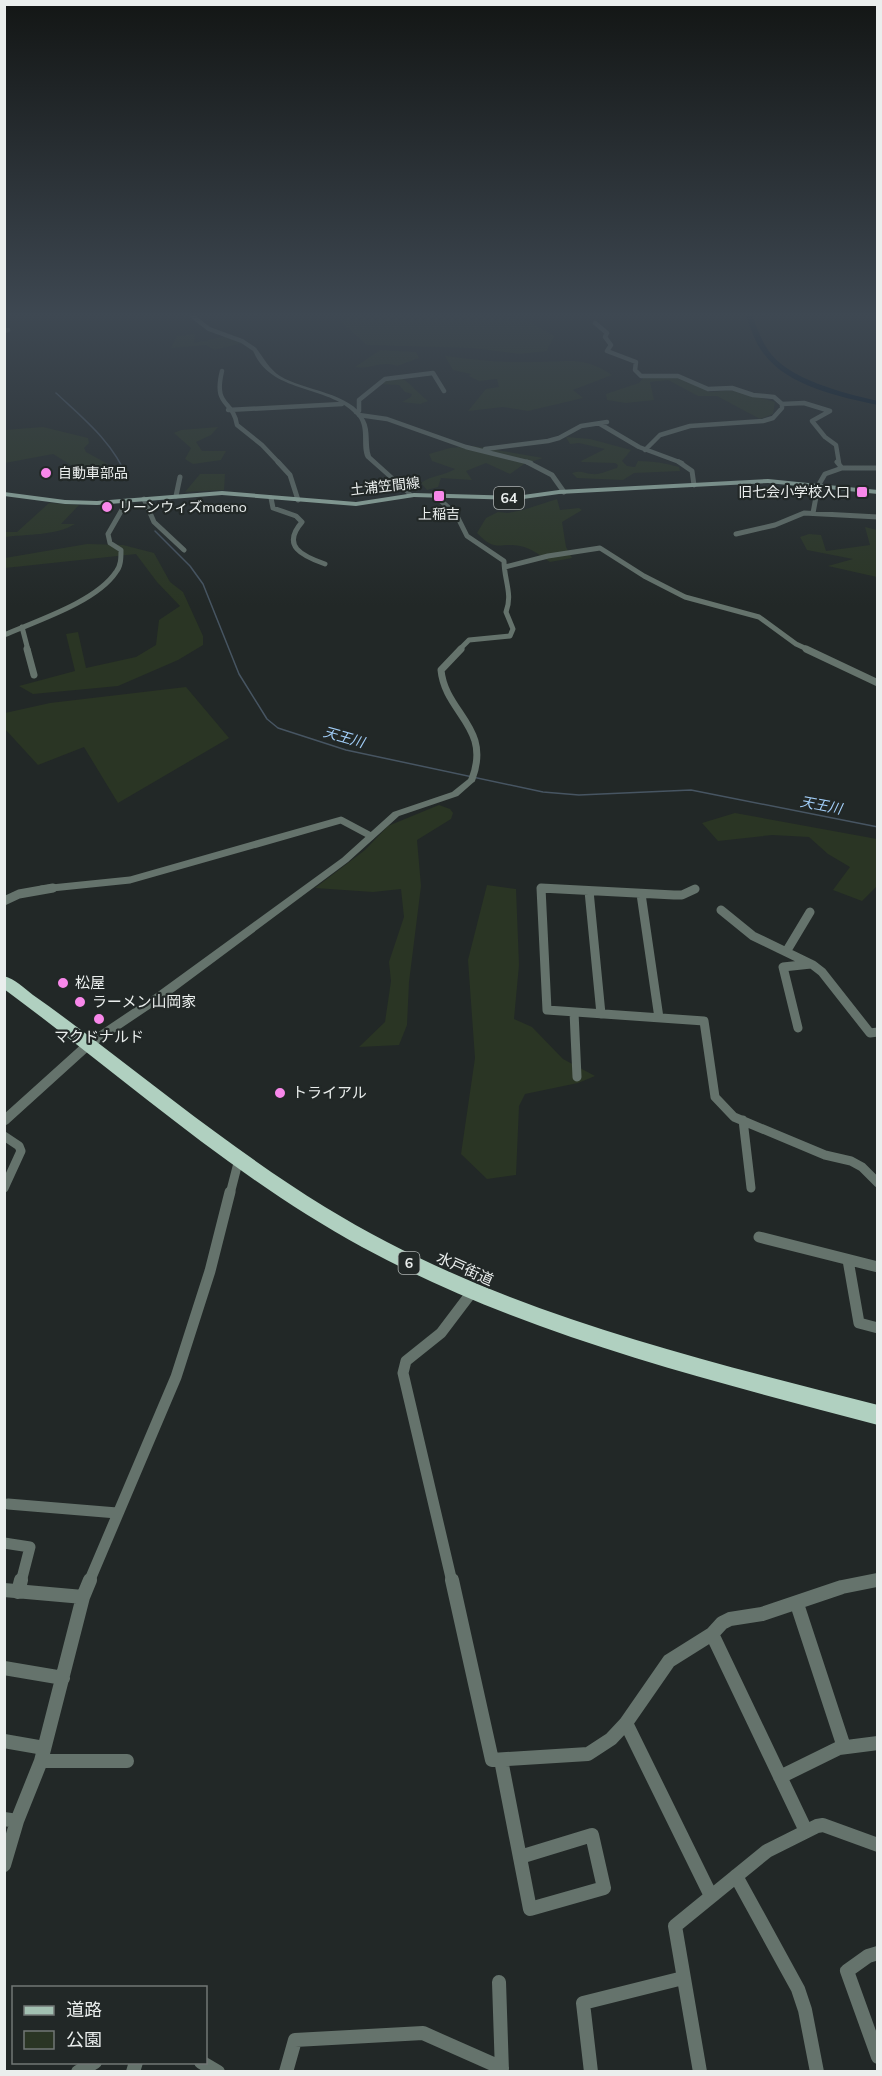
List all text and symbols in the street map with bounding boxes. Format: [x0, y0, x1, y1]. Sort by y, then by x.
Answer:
place label: 自動車部品 [58, 464, 128, 482]
marker: 自動車部品 [39, 466, 53, 480]
street label: 土浦笠間線 [349, 473, 421, 499]
place label: 旧七会小学校入口 [738, 483, 850, 501]
marker: 旧七会小学校入口 [855, 485, 869, 499]
road number: 64 [494, 487, 524, 509]
marker: 上稲吉 [432, 489, 446, 503]
place label: リーンウィズmaeno [119, 498, 247, 516]
marker: リーンウィズmaeno [100, 500, 114, 514]
place label: 上稲吉 [418, 505, 460, 523]
water label: 天王川 [321, 723, 369, 752]
water label: 天王川 [799, 792, 845, 818]
place label: 松屋 [75, 973, 105, 992]
marker: 松屋 [56, 976, 70, 990]
place label: ラーメン山岡家 [92, 992, 196, 1011]
marker: ラーメン山岡家 [73, 995, 87, 1009]
marker: マクドナルド [92, 1012, 106, 1026]
place label: マクドナルド [54, 1027, 144, 1046]
place label: トライアル [292, 1083, 367, 1102]
marker: トライアル [273, 1086, 287, 1100]
street label: 水戸街道 [434, 1248, 496, 1289]
road number: 6 [398, 1252, 420, 1274]
legend [12, 1986, 207, 2064]
text: 道路 [66, 1998, 102, 2021]
text: 公園 [66, 2028, 102, 2051]

